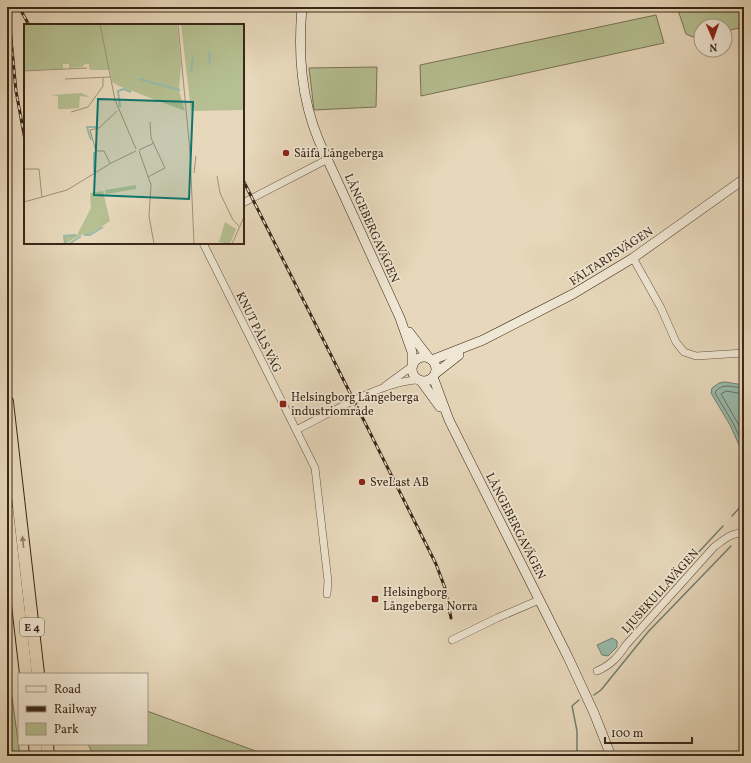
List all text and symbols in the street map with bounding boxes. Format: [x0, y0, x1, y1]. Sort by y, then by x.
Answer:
north arrow [693, 18, 733, 58]
inset map [24, 24, 244, 244]
text: N [709, 39, 718, 54]
place label: Såifa Långeberga [294, 146, 384, 162]
marker: Såifa Långeberga [281, 148, 291, 158]
street label: LÅNGEBERGAVÄGEN [340, 171, 403, 286]
street label: FÄLTARPSVÄGEN [566, 223, 656, 290]
street label: KNUT PÅLS VÄG [232, 289, 285, 375]
place label: Helsingborg Långeberga industriområde [291, 390, 419, 420]
marker: Helsingborg Långeberga industriområde [278, 399, 288, 409]
street label: LÅNGEBERGAVÄGEN [481, 470, 550, 583]
place label: SveLast AB [370, 475, 429, 491]
marker: SveLast AB [357, 477, 367, 487]
one-way arrow [19, 536, 26, 548]
street label: LJUSEKULLAVÄGEN [618, 545, 703, 637]
place label: Helsingborg Långeberga Norra [383, 585, 478, 615]
marker: Helsingborg Långeberga Norra [370, 594, 380, 604]
road number: E 4 [20, 618, 44, 636]
legend [18, 673, 148, 745]
text: Road [54, 682, 81, 698]
text: Railway [54, 702, 97, 718]
scale bar [605, 719, 692, 745]
text: Park [54, 722, 79, 738]
text: 100 m [611, 726, 644, 742]

